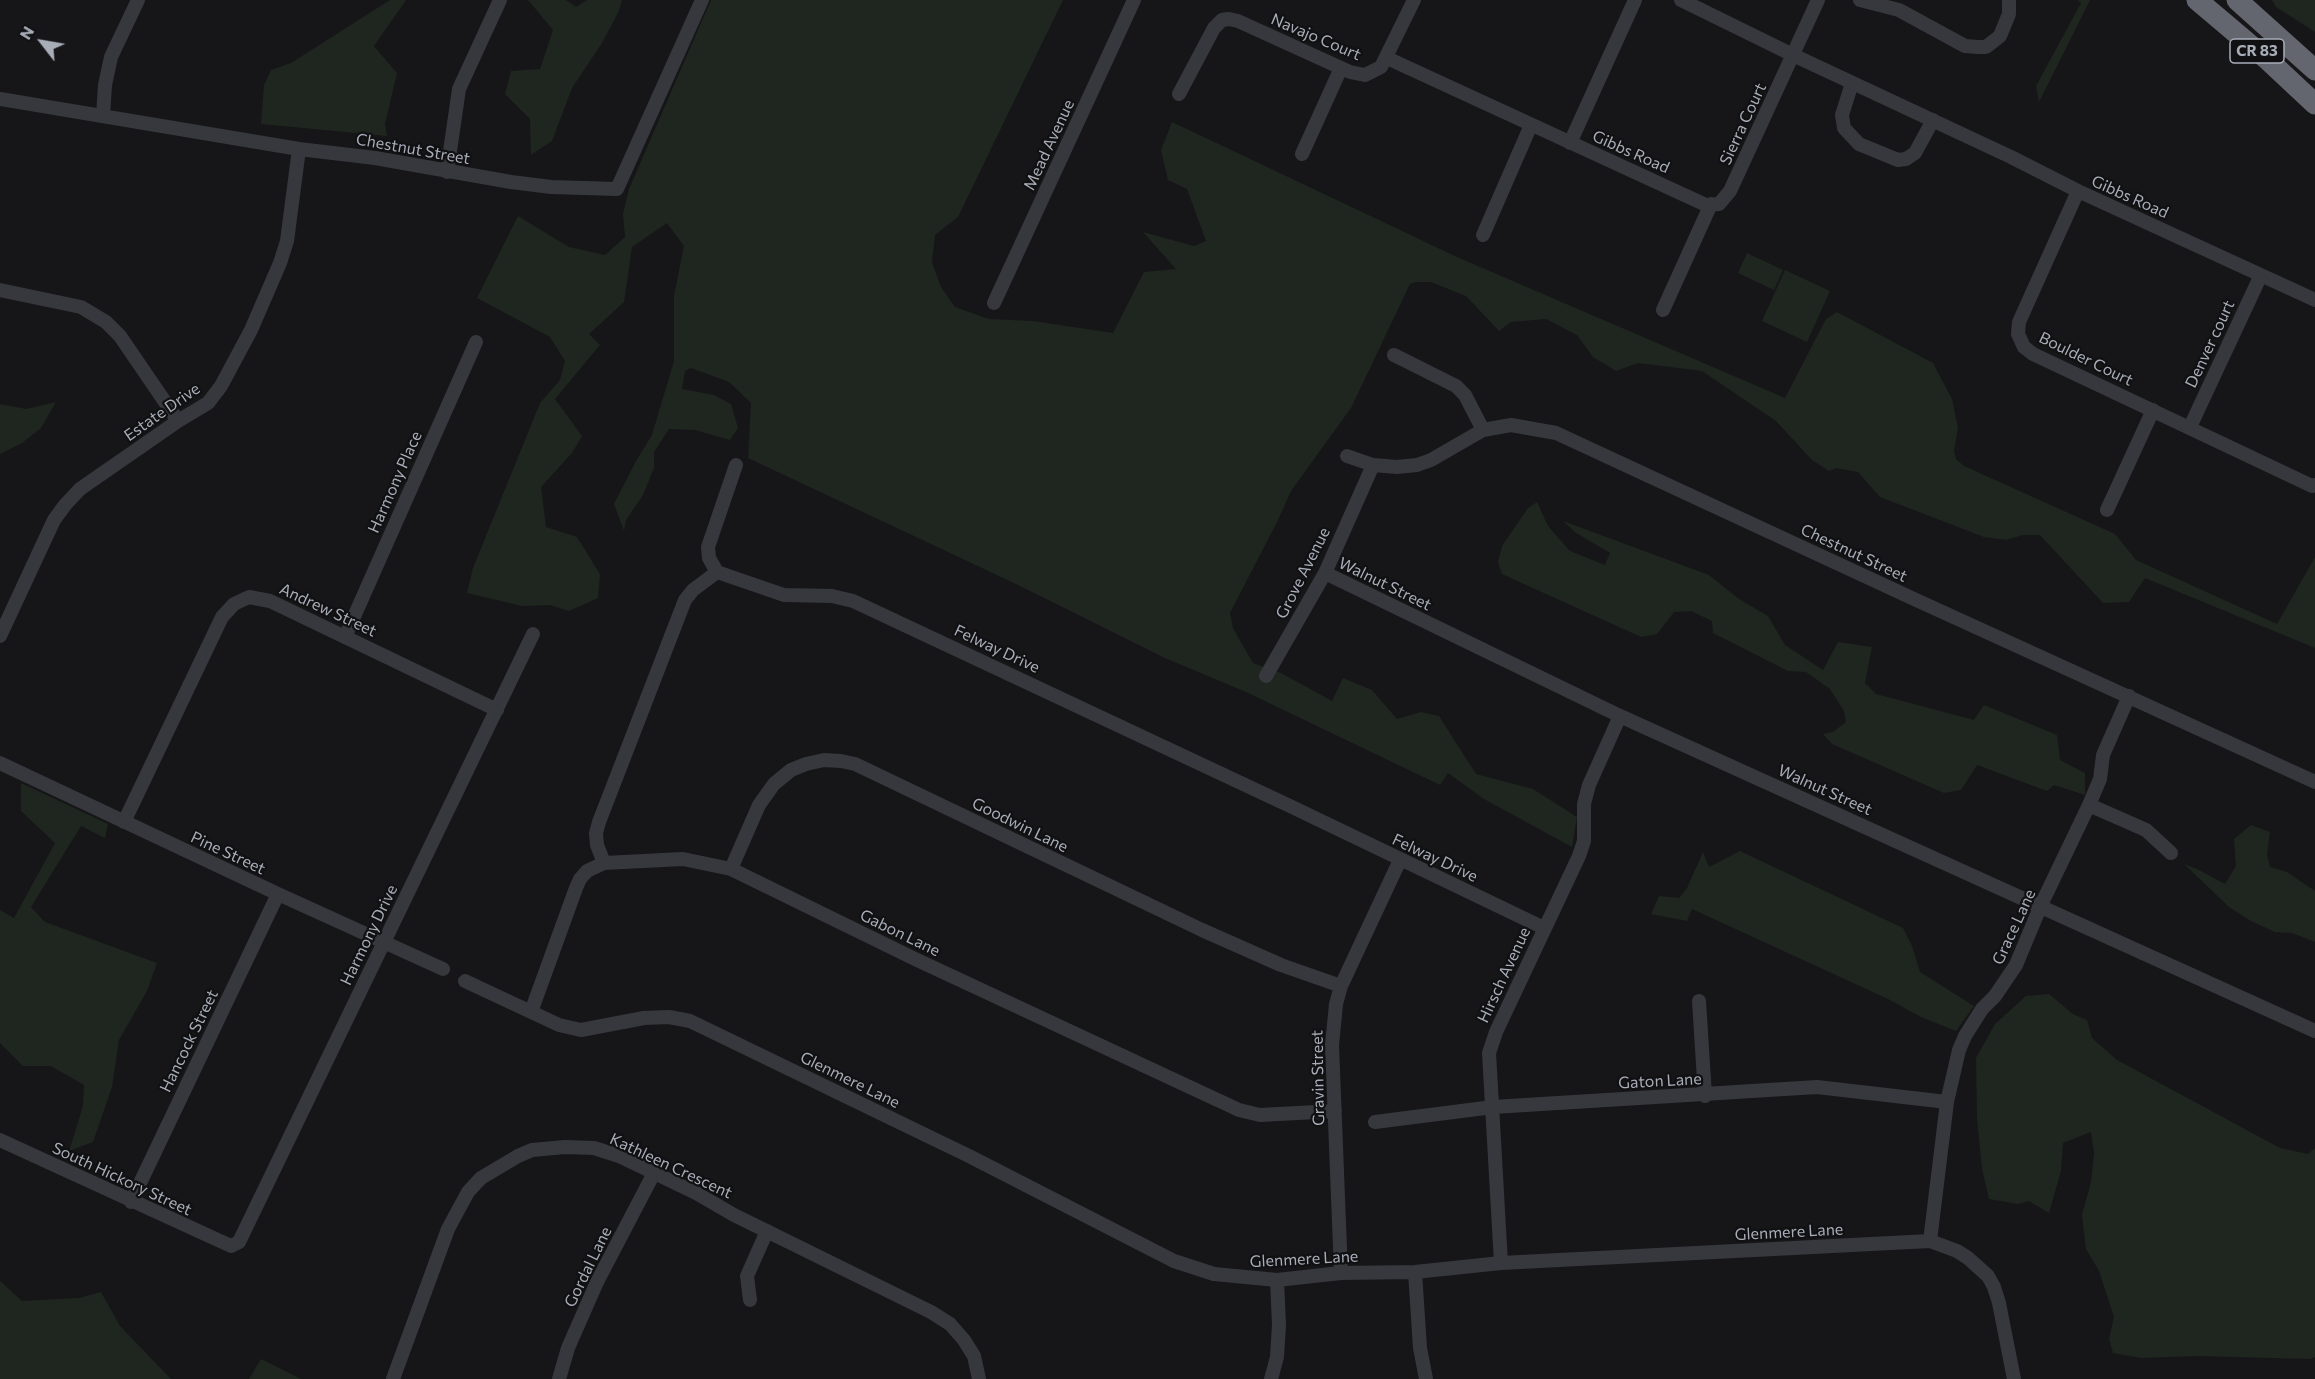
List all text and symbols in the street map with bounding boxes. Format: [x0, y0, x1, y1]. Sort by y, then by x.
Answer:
street label: Navajo Court [1268, 9, 1364, 65]
north arrow [12, 12, 72, 72]
text: N [15, 22, 37, 43]
road number: CR 83 [2230, 39, 2284, 63]
street label: Sierra Court [1716, 80, 1770, 168]
street label: Mead Avenue [1020, 97, 1078, 193]
street label: Gibbs Road [1589, 126, 1673, 178]
street label: Chestnut Street [355, 130, 471, 168]
street label: Gibbs Road [2088, 171, 2172, 223]
street label: Denver court [2181, 297, 2239, 391]
street label: Boulder Court [2036, 328, 2136, 390]
street label: Estate Drive [120, 379, 204, 445]
street label: Harmony Place [364, 428, 426, 536]
street label: Chestnut Street [1798, 520, 1910, 586]
street label: Grove Avenue [1272, 524, 1334, 622]
street label: Walnut Street [1335, 553, 1435, 615]
street label: Andrew Street [276, 579, 380, 641]
street label: Felway Drive [951, 621, 1043, 677]
street label: Walnut Street [1775, 761, 1875, 819]
street label: Goodwin Lane [969, 793, 1071, 857]
street label: Pine Street [188, 827, 268, 879]
street label: Felway Drive [1389, 830, 1481, 886]
street label: Harmony Drive [336, 882, 402, 988]
street label: Grace Lane [1988, 886, 2040, 968]
street label: Gabon Lane [857, 905, 943, 961]
street label: Hirsch Avenue [1474, 924, 1534, 1026]
street label: Hancock Street [156, 987, 222, 1095]
street label: Gravin Street [1308, 1030, 1328, 1126]
street label: Glenmere Lane [797, 1048, 903, 1112]
street label: Gaton Lane [1618, 1069, 1702, 1093]
street label: Kathleen Crescent [607, 1129, 735, 1203]
street label: South Hickory Street [49, 1138, 195, 1220]
street label: Glenmere Lane [1734, 1220, 1844, 1244]
street label: Gordal Lane [560, 1224, 616, 1310]
street label: Glenmere Lane [1249, 1247, 1359, 1271]

